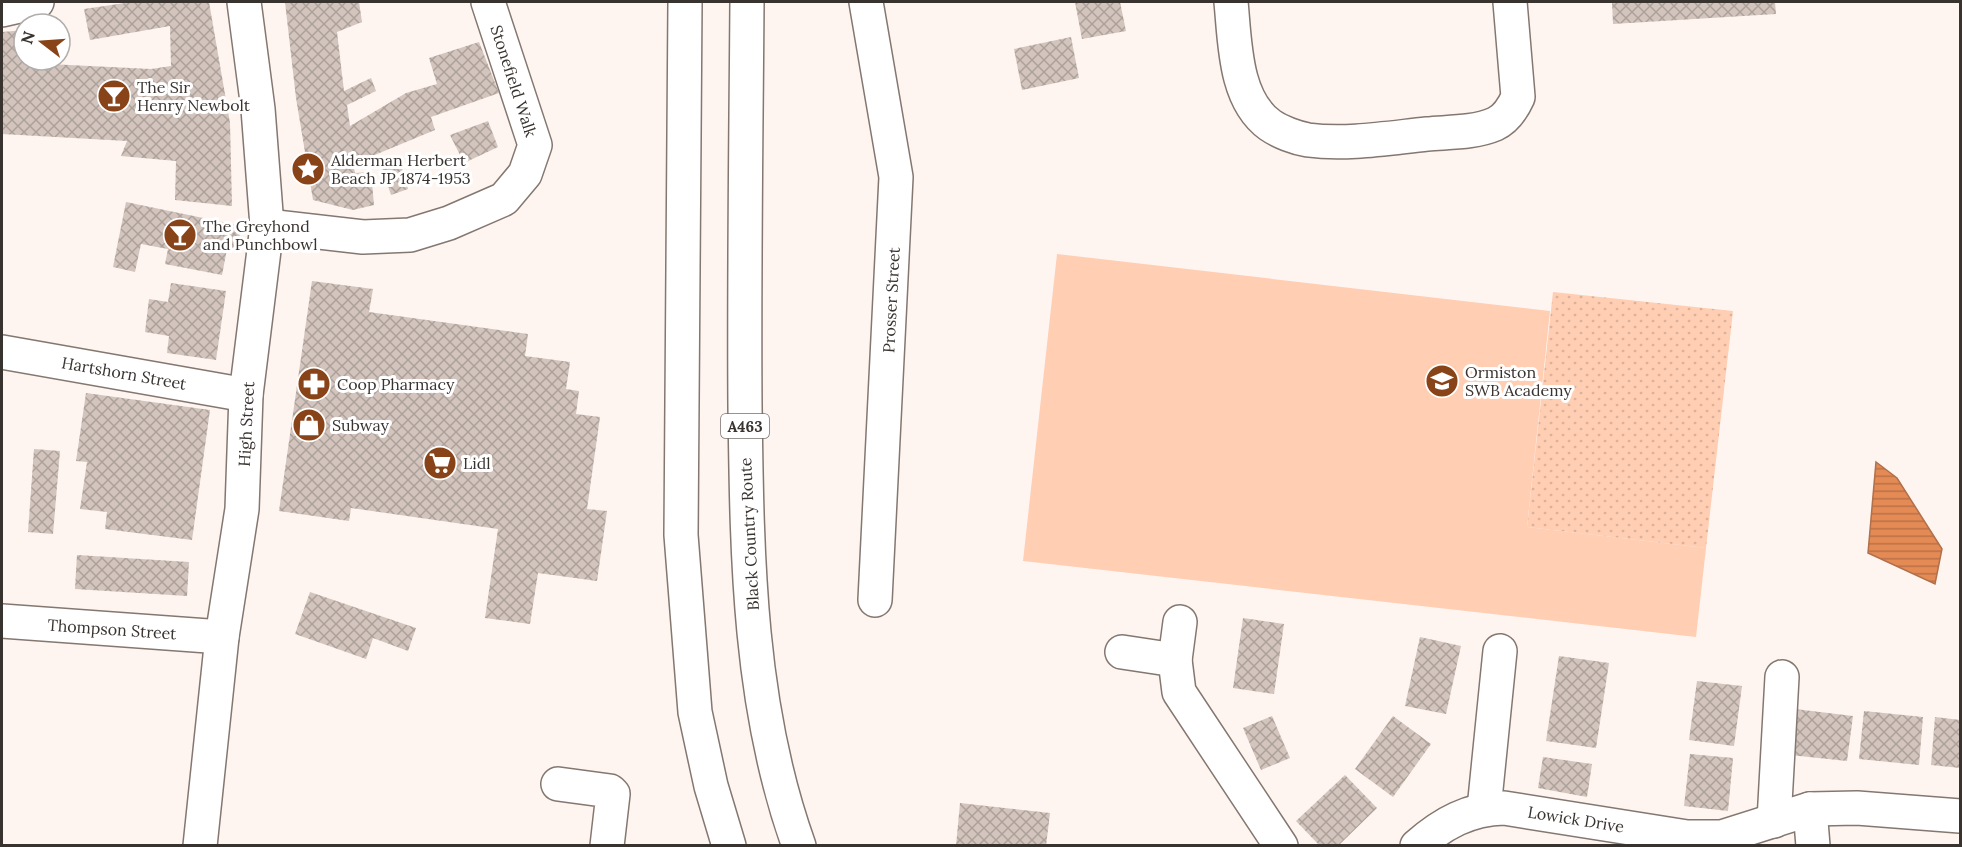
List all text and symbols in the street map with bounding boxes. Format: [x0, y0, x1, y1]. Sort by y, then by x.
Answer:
north arrow [12, 12, 72, 72]
street label: Stonefield Walk [487, 23, 542, 140]
text: N [16, 29, 39, 46]
place label: The Sir Henry Newbolt [137, 77, 251, 115]
bar icon: The Sir Henry Newbolt [96, 78, 132, 114]
place label: Alderman Herbert Beach JP 1874-1953 [330, 150, 471, 188]
place icon: Alderman Herbert Beach JP 1874-1953 [290, 151, 326, 187]
place label: The Greyhond and Punchbowl [203, 216, 317, 254]
bar icon: The Greyhond and Punchbowl [162, 217, 198, 253]
street label: Prosser Street [878, 246, 904, 353]
street label: Hartshorn Street [60, 352, 189, 394]
place label: Ormiston SWB Academy [1465, 362, 1572, 400]
school or university icon: Ormiston SWB Academy [1424, 363, 1460, 399]
pharmacy icon: Coop Pharmacy [296, 366, 332, 402]
place label: Coop Pharmacy [337, 374, 455, 394]
street label: High Street [234, 380, 258, 467]
shop icon: Subway [291, 407, 327, 443]
road number: A463 [721, 414, 769, 438]
place label: Subway [332, 415, 390, 435]
supermarket icon: Lidl [422, 445, 458, 481]
place label: Lidl [463, 453, 491, 473]
street label: Black Country Route [735, 457, 763, 611]
street label: Thompson Street [47, 615, 178, 644]
street label: Lowick Drive [1526, 802, 1626, 837]

